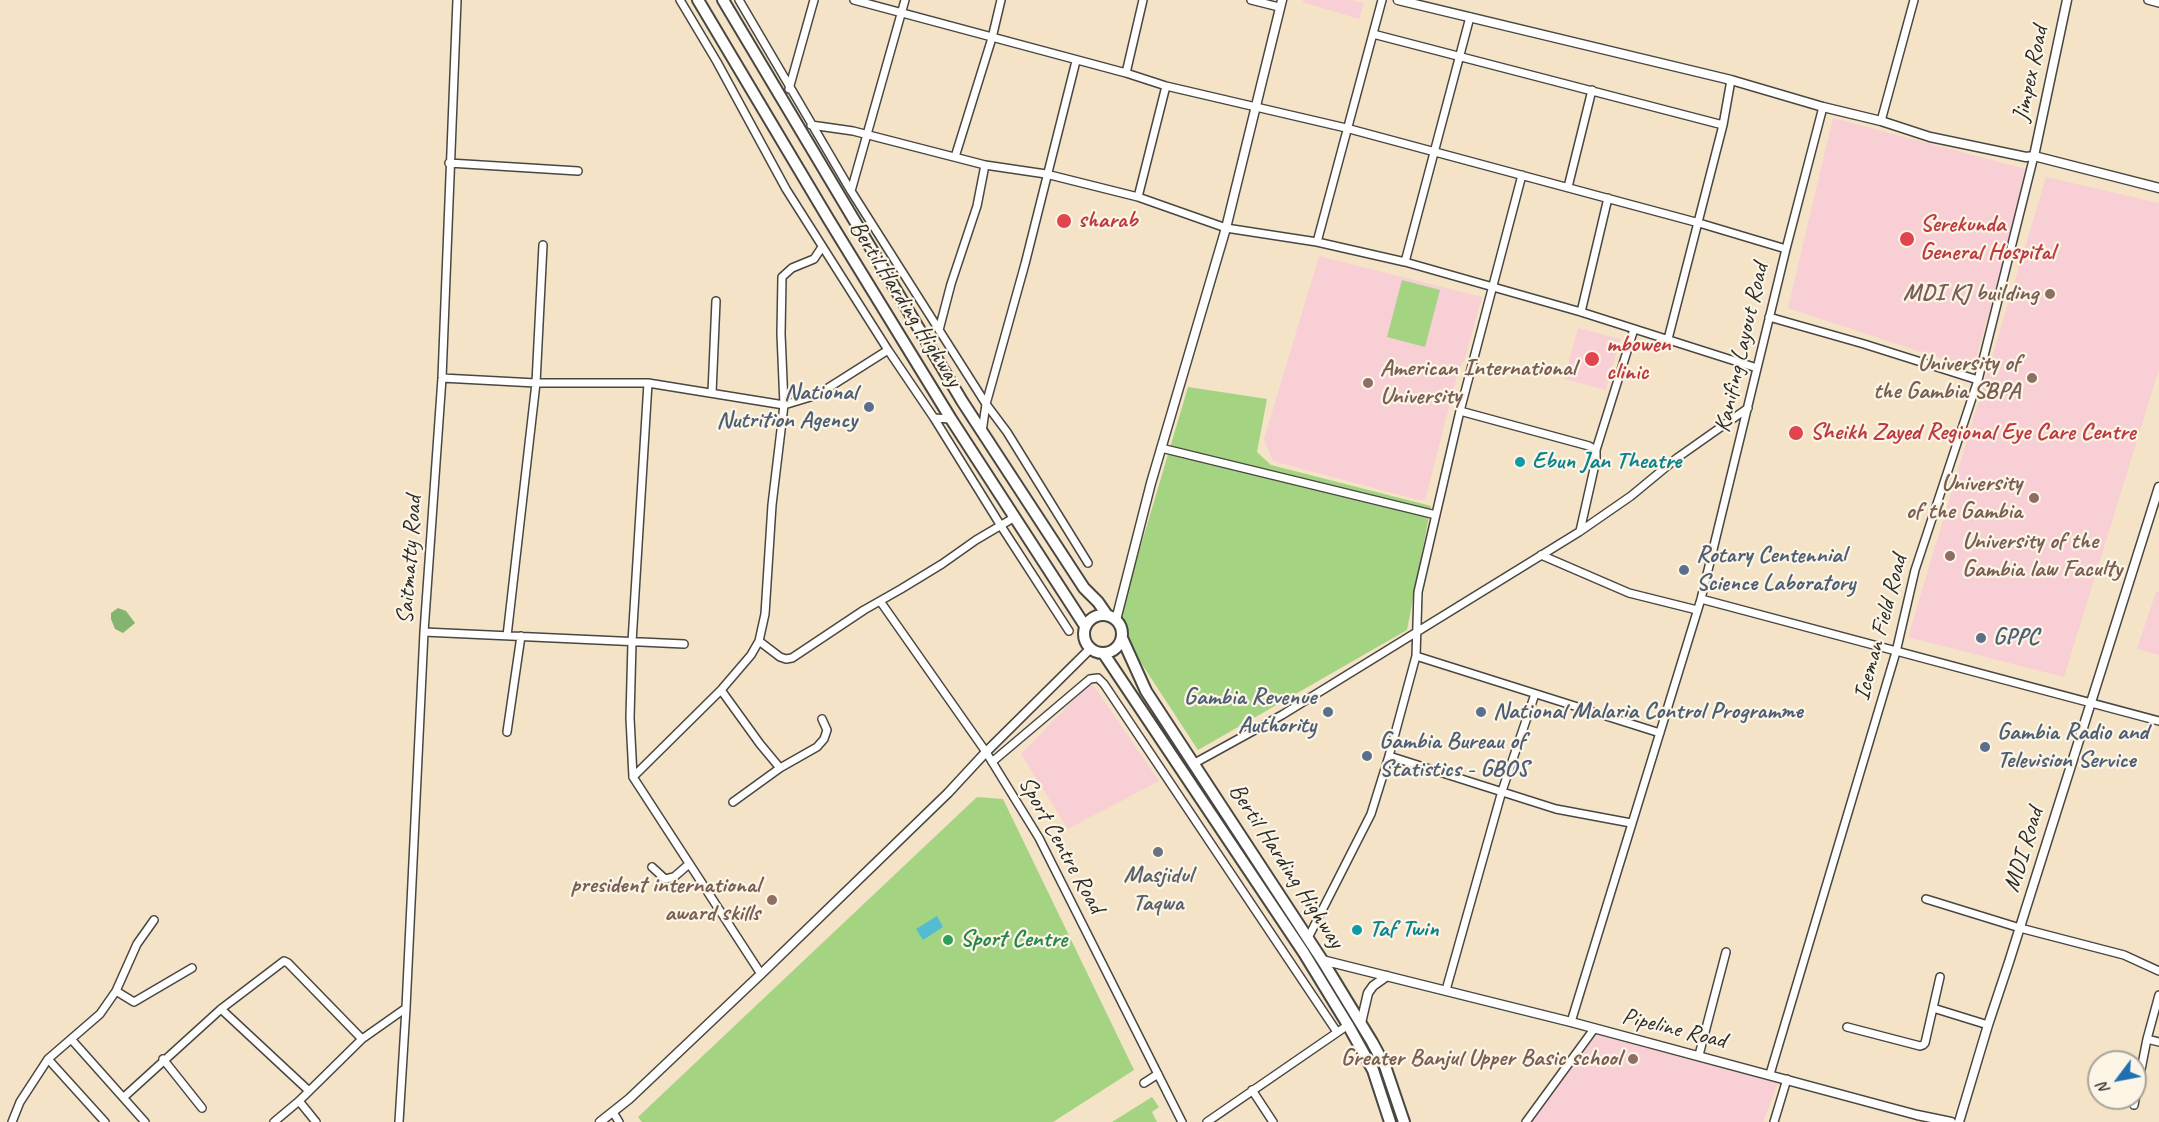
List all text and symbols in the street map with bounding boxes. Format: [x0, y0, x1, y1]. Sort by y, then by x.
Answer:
street label: Jimpex Road [2007, 24, 2055, 124]
place label: sharab [1078, 207, 1137, 235]
place label: Serekunda General Hospital [1920, 211, 2055, 267]
marker: sharab [1055, 212, 1073, 230]
street label: Bertil Harding Highway [842, 215, 968, 393]
marker: Serekunda General Hospital [1898, 230, 1916, 248]
street label: Kanifing Layout Road [1709, 261, 1775, 435]
place label: MDI KJ building [1903, 280, 2038, 308]
marker: MDI KJ building [2043, 287, 2057, 301]
place label: mbowen clinic [1606, 331, 1670, 387]
marker: mbowen clinic [1583, 350, 1601, 368]
place label: University of the Gambia SBPA [1873, 350, 2020, 406]
place label: American International University [1380, 355, 1576, 411]
marker: University of the Gambia SBPA [2025, 371, 2039, 385]
marker: American International University [1361, 376, 1375, 390]
place label: National Nutrition Agency [716, 379, 857, 435]
marker: National Nutrition Agency [862, 400, 876, 414]
place label: Sheikh Zayed Regional Eye Care Centre [1810, 419, 2136, 447]
marker: Sheikh Zayed Regional Eye Care Centre [1787, 424, 1805, 442]
place label: Ebun Jan Theatre [1532, 448, 1681, 476]
marker: Ebun Jan Theatre [1513, 455, 1527, 469]
place label: University of the Gambia [1906, 470, 2022, 526]
marker: University of the Gambia [2027, 491, 2041, 505]
street label: Saitmatty Road [391, 495, 429, 625]
place label: University of the Gambia law Faculty [1962, 528, 2122, 584]
place label: Rotary Centennial Science Laboratory [1696, 542, 1855, 598]
marker: University of the Gambia law Faculty [1943, 549, 1957, 563]
street label: Iceman Field Road [1848, 552, 1914, 704]
marker: Rotary Centennial Science Laboratory [1677, 563, 1691, 577]
place label: GPPC [1993, 624, 2039, 652]
marker: GPPC [1974, 631, 1988, 645]
place label: Gambia Revenue Authority [1184, 684, 1316, 740]
place label: National Malaria Control Programme [1493, 698, 1803, 726]
marker: Gambia Revenue Authority [1321, 705, 1335, 719]
marker: National Malaria Control Programme [1474, 705, 1488, 719]
place label: Gambia Radio and Television Service [1997, 719, 2148, 775]
place label: Gambia Bureau of Statistics - GBOS [1379, 728, 1528, 784]
marker: Gambia Radio and Television Service [1978, 740, 1992, 754]
marker: Gambia Bureau of Statistics - GBOS [1360, 749, 1374, 763]
street label: Sport Centre Road [1012, 772, 1110, 918]
street label: Bertil Harding Highway [1222, 778, 1350, 954]
street label: MDI Road [1998, 804, 2050, 896]
marker: Masjidul Taqwa [1151, 845, 1165, 859]
place label: Masjidul Taqwa [1123, 862, 1193, 918]
place label: president international award skills [571, 872, 760, 928]
marker: president international award skills [765, 893, 779, 907]
place label: Taf Twin [1369, 916, 1439, 944]
marker: Taf Twin [1350, 923, 1364, 937]
place label: Sport Centre [960, 926, 1067, 954]
marker: Sport Centre [941, 933, 955, 947]
street label: Pipeline Road [1619, 1002, 1729, 1056]
place label: Greater Banjul Upper Basic school [1341, 1045, 1621, 1073]
north arrow [2087, 1050, 2147, 1110]
marker: Greater Banjul Upper Basic school [1626, 1052, 1640, 1066]
text: N [2092, 1079, 2115, 1098]

